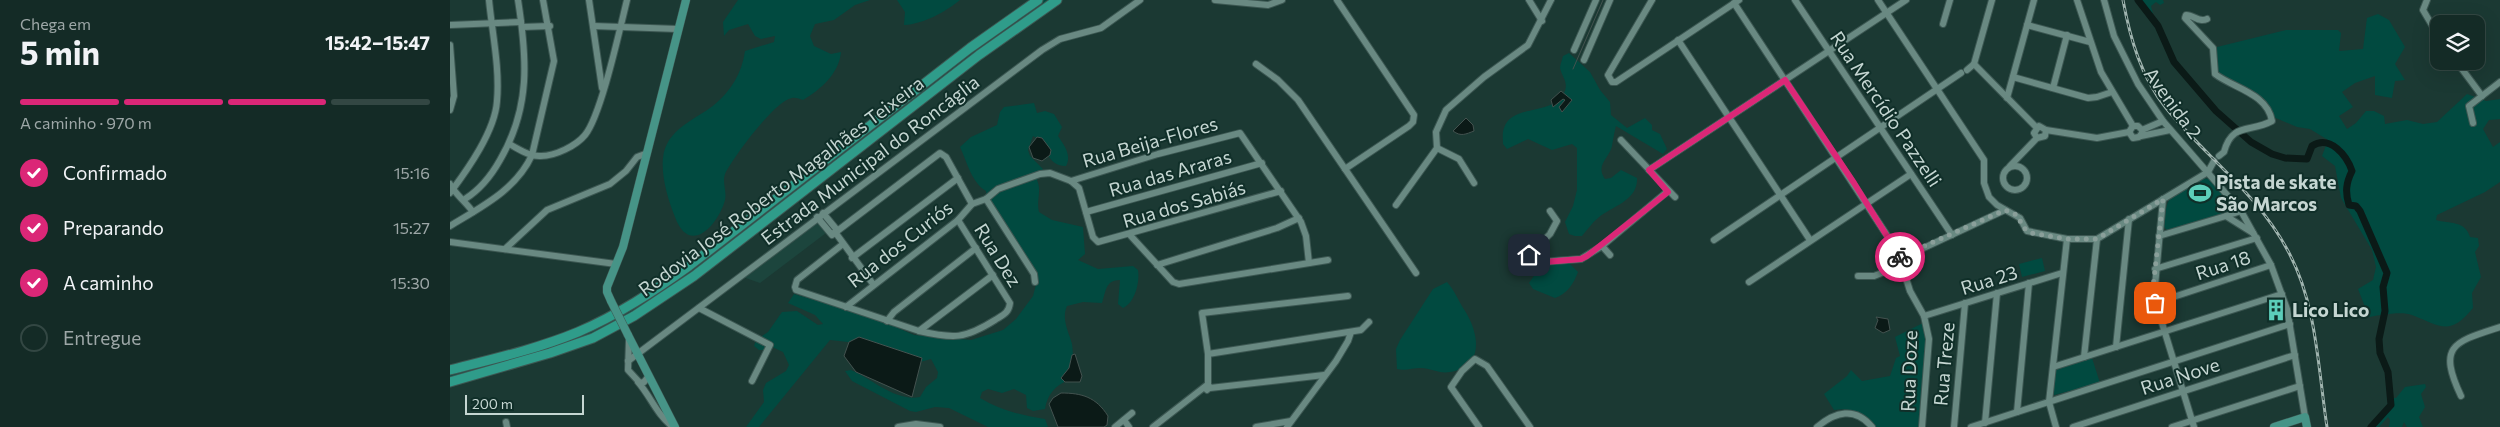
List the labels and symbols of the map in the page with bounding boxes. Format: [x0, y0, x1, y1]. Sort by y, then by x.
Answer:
street label: Rua Mercídio Pazzelli [1826, 27, 1947, 191]
street label: Avenida 2 [2140, 63, 2207, 143]
street label: Estrada Municipal do Roncáglia [756, 70, 983, 249]
street label: Rodovia José Roberto Magalhães Teixeira [634, 71, 928, 300]
street label: Rua Beija-Flores [1079, 111, 1220, 172]
street label: Rua das Araras [1106, 144, 1234, 201]
place label: Pista de skate São Marcos [2216, 170, 2337, 215]
street label: Rua dos Sabiás [1120, 175, 1248, 232]
sports icon: Pista de skate São Marcos [2187, 180, 2213, 206]
street label: Rua dos Curiós [843, 195, 957, 292]
street label: Rua Dez [970, 219, 1027, 291]
courier [1875, 232, 1925, 282]
pin [1508, 234, 1550, 276]
street label: Rua 18 [2192, 245, 2253, 284]
street label: Rua 23 [1958, 260, 2020, 299]
pin [2134, 282, 2176, 324]
building icon: Lico Lico [2263, 297, 2289, 323]
place label: Lico Lico [2292, 298, 2369, 321]
street label: Rua Treze [1928, 321, 1959, 407]
street label: Rua Doze [1896, 330, 1921, 412]
street label: Rua Nove [2137, 352, 2222, 399]
scale bar [465, 392, 584, 415]

